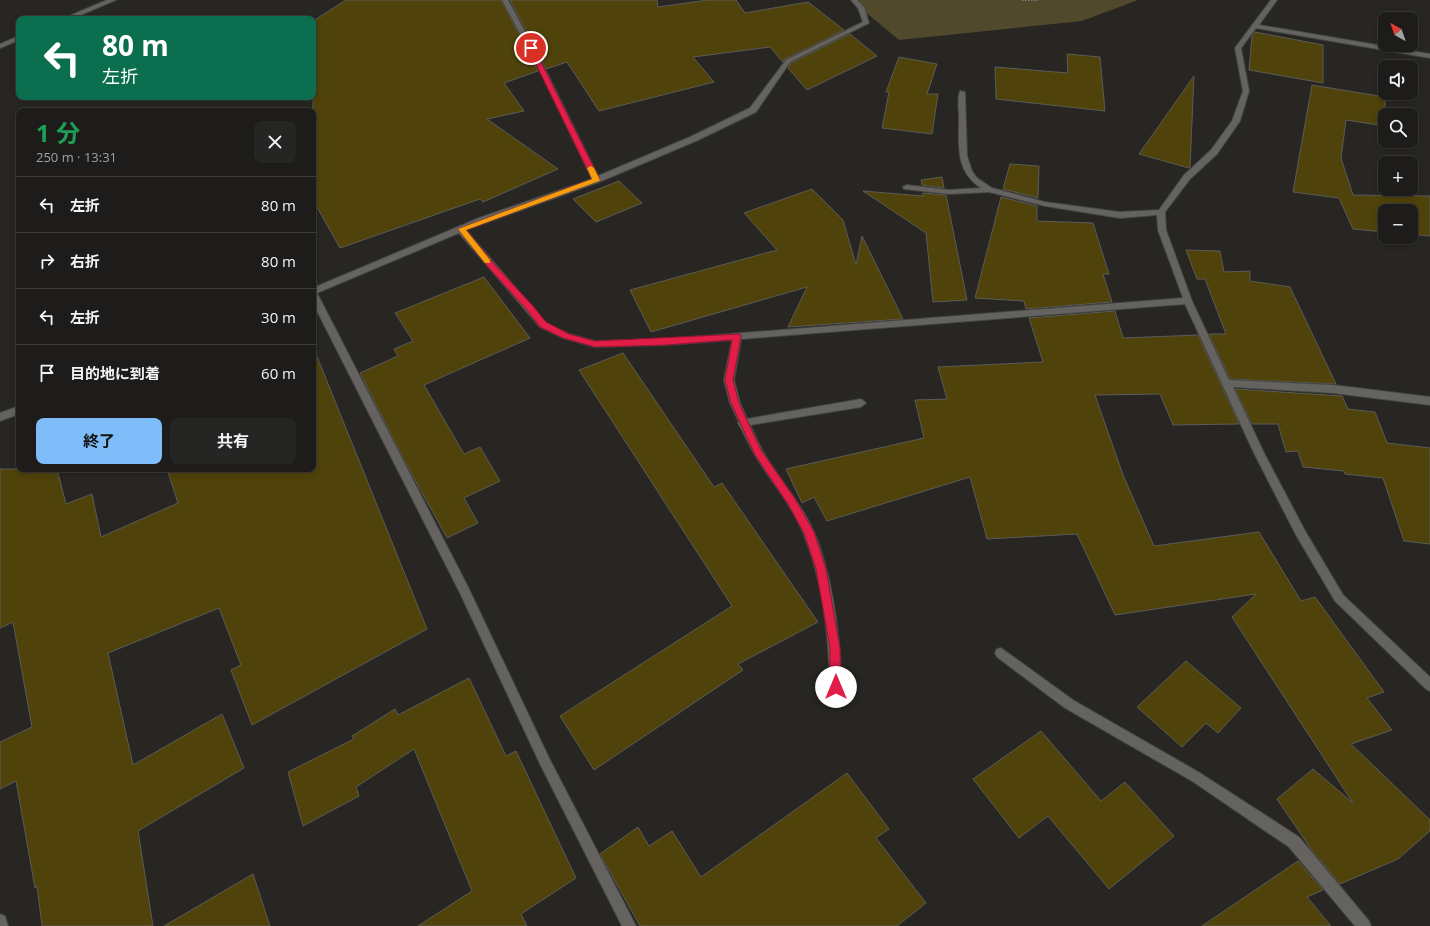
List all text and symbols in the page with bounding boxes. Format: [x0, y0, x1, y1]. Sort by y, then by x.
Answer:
north arrow [1378, 12, 1418, 52]
map controls [1378, 12, 1418, 244]
text: 80 m [102, 26, 169, 64]
pin [514, 31, 548, 65]
icon: left [36, 32, 88, 84]
icon: arrive [520, 37, 542, 59]
button: sound [1378, 60, 1418, 100]
text: 左折 [102, 64, 138, 88]
button: search [1378, 108, 1418, 148]
text: 1 分 [36, 116, 80, 149]
button: close [254, 121, 296, 163]
text: 250 m · 13:31 [36, 148, 117, 166]
button: + [1378, 156, 1418, 196]
icon: left [36, 194, 58, 216]
text: 左折 [70, 195, 100, 215]
text: 80 m [261, 195, 296, 215]
button: − [1378, 204, 1418, 244]
icon: right [36, 250, 58, 272]
text: 右折 [70, 251, 100, 271]
text: 80 m [261, 251, 296, 271]
icon: left [36, 306, 58, 328]
text: 左折 [70, 307, 100, 327]
text: 30 m [261, 307, 296, 327]
icon: arrive [36, 362, 58, 384]
text: 目的地に到着 [70, 363, 160, 383]
text: 60 m [261, 363, 296, 383]
button: 終了 [36, 418, 162, 464]
button: 共有 [170, 418, 296, 464]
position arrow [815, 666, 857, 708]

